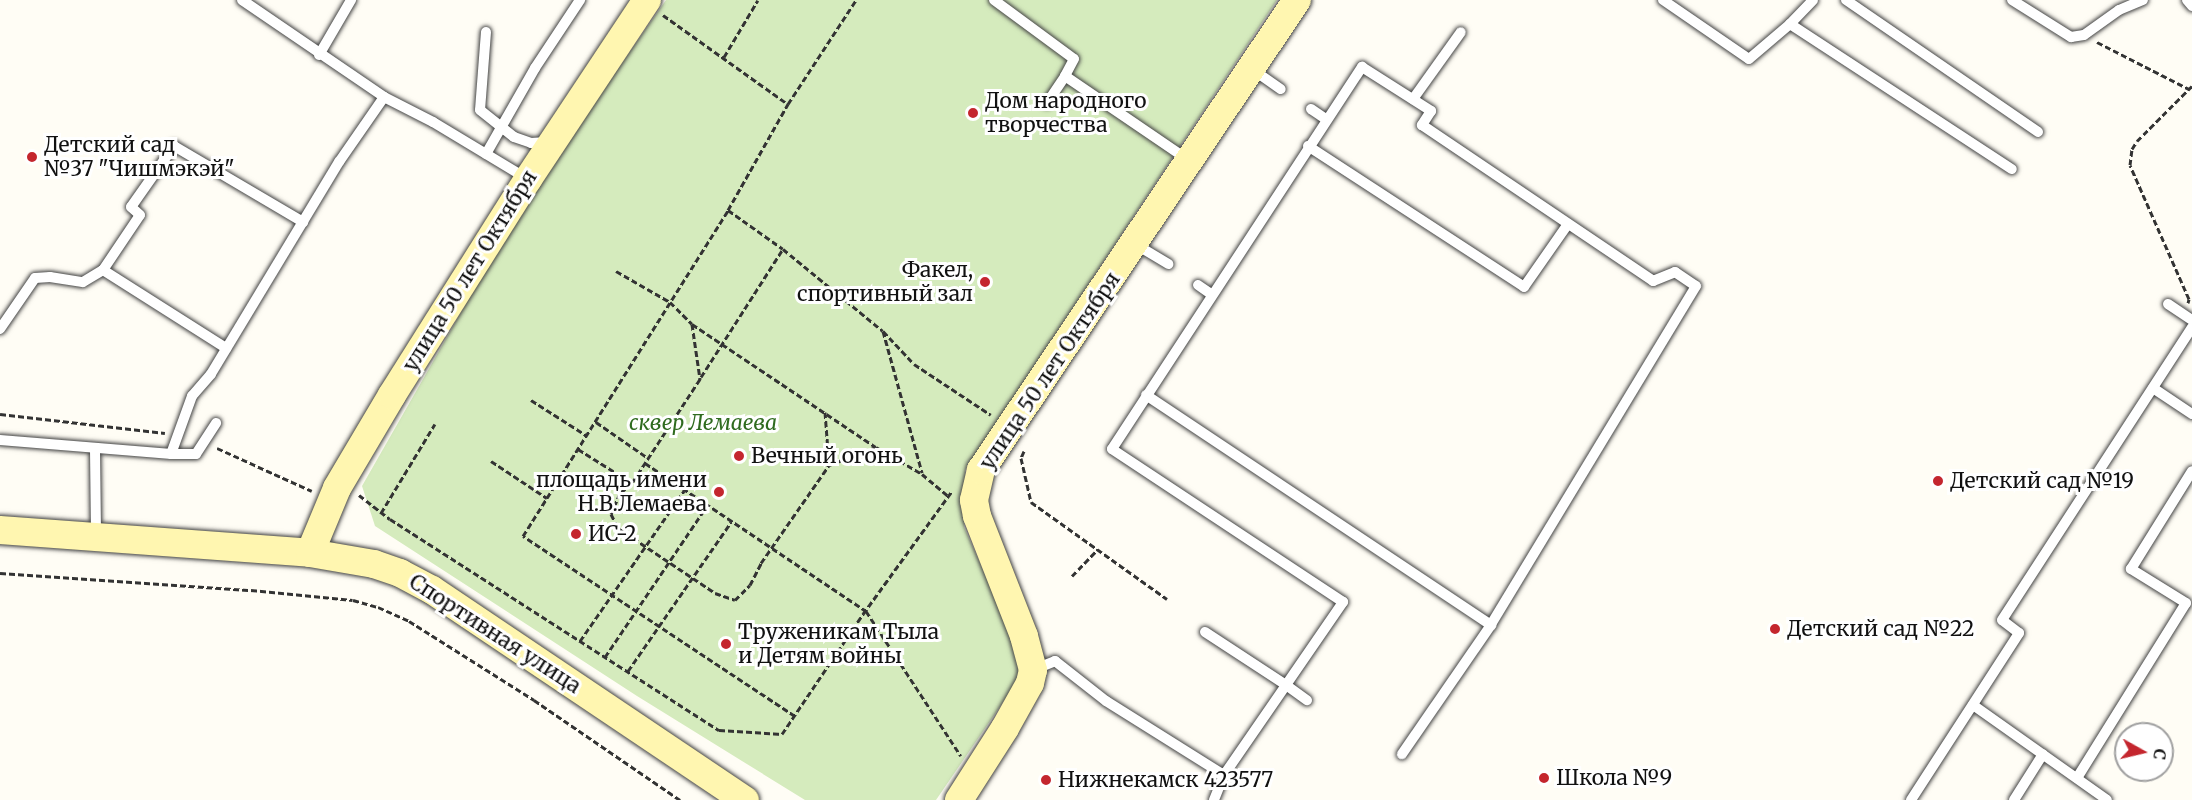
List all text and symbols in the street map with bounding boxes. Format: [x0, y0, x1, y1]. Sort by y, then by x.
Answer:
place label: Дом народного творчества [985, 88, 1146, 138]
marker: Дом народного творчества [966, 106, 980, 120]
place label: Детский сад №37 "Чишмэкэй" [44, 132, 235, 182]
marker: Детский сад №37 "Чишмэкэй" [25, 150, 39, 164]
street label: улица 50 лет Октября [398, 166, 542, 376]
place label: Факел, спортивный зал [797, 257, 973, 307]
street label: улица 50 лет Октября [975, 268, 1125, 474]
marker: Факел, спортивный зал [978, 275, 992, 289]
park label: сквер Лемаева [629, 410, 777, 436]
place label: Вечный огонь [751, 443, 903, 469]
marker: Вечный огонь [732, 449, 746, 463]
place label: площадь имени Н.В.Лемаева [536, 467, 707, 517]
place label: Детский сад №19 [1950, 468, 2134, 494]
marker: Детский сад №19 [1931, 474, 1945, 488]
marker: площадь имени Н.В.Лемаева [712, 485, 726, 499]
place label: ИС-2 [588, 521, 637, 547]
marker: ИС-2 [569, 527, 583, 541]
street label: Спортивная улица [404, 569, 586, 699]
place label: Детский сад №22 [1787, 616, 1975, 642]
place label: Труженикам Тыла и Детям войны [738, 619, 939, 669]
marker: Детский сад №22 [1768, 622, 1782, 636]
marker: Труженикам Тыла и Детям войны [719, 637, 733, 651]
north arrow [2114, 722, 2174, 782]
text: С [2149, 748, 2170, 761]
place label: Школа №9 [1556, 765, 1672, 791]
place label: Нижнекамск 423577 [1058, 767, 1273, 793]
marker: Школа №9 [1537, 771, 1551, 785]
marker: Нижнекамск 423577 [1039, 773, 1053, 787]

